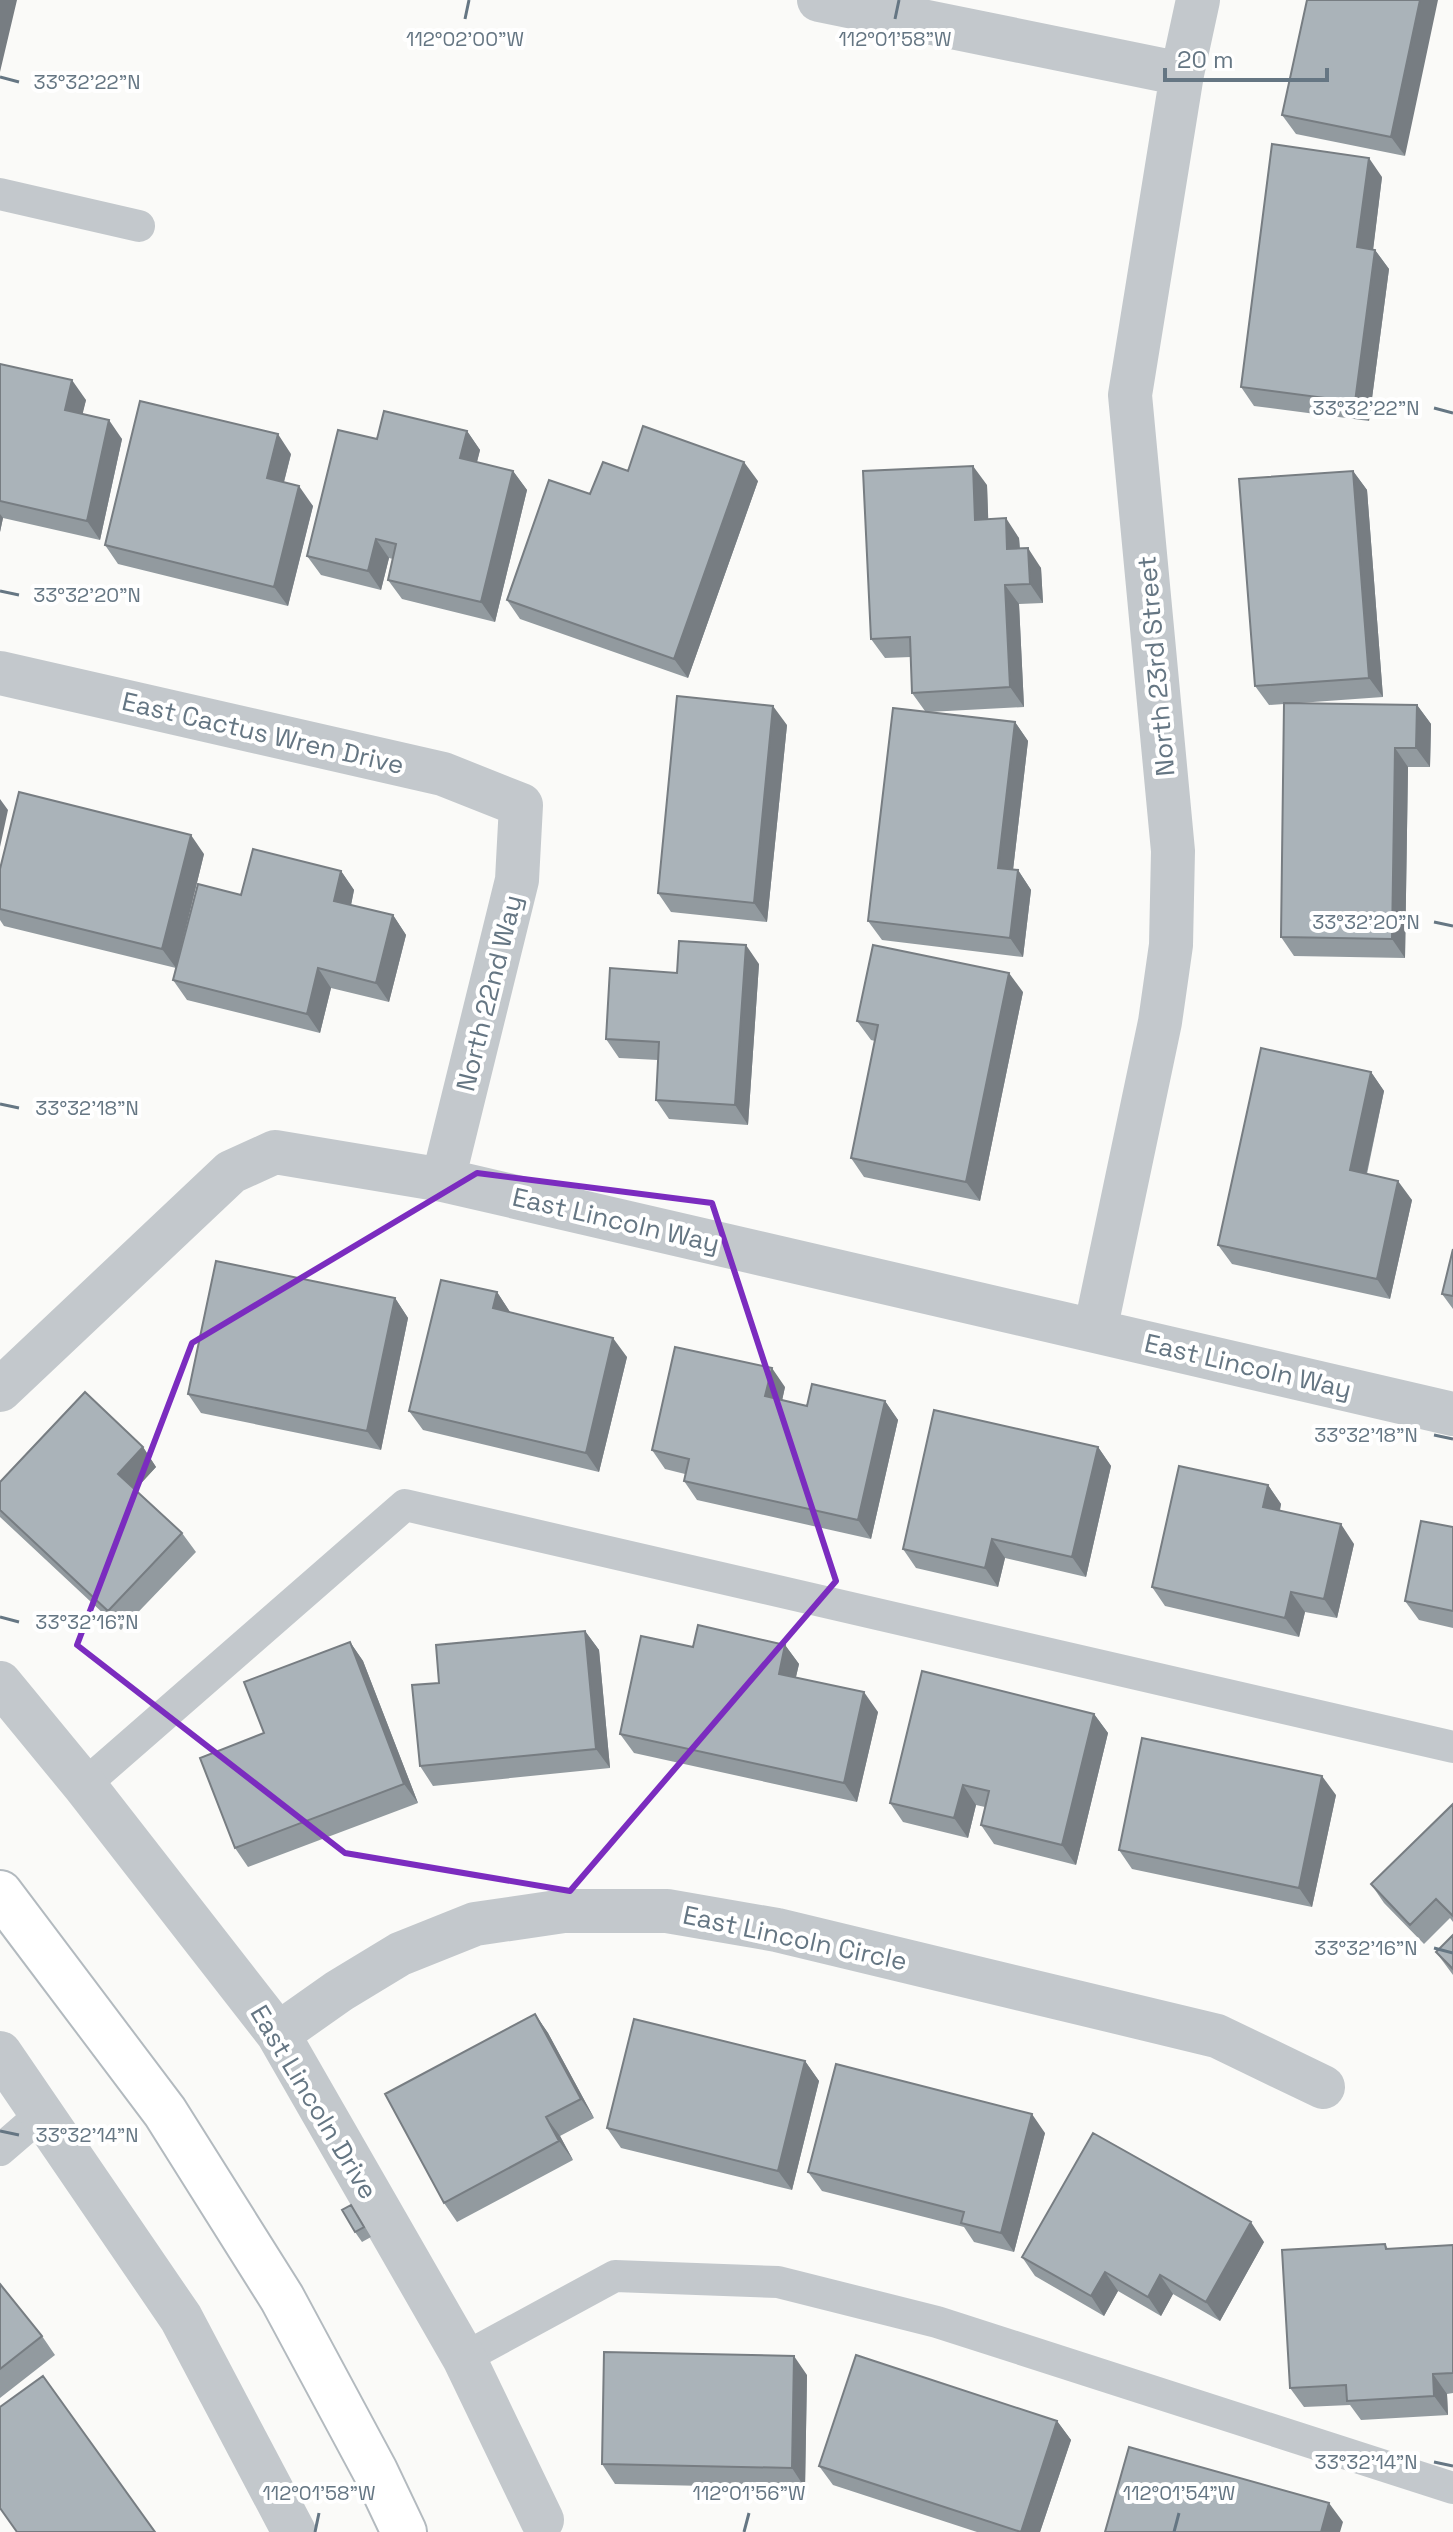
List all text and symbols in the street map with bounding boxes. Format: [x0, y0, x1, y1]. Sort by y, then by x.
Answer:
text: 112°02'00"W [406, 26, 524, 52]
text: 112°01'58"W [838, 26, 952, 52]
scale bar [1165, 32, 1327, 82]
text: 20 m [1177, 44, 1234, 75]
text: 33°32'22"N [34, 69, 140, 95]
text: 33°32'22"N [1313, 395, 1419, 421]
street label: North 23rd Street [1129, 554, 1183, 778]
text: 33°32'20"N [33, 582, 141, 608]
street label: East Cactus Wren Drive [119, 684, 407, 782]
street label: North 22nd Way [448, 891, 530, 1095]
text: 33°32'20"N [1312, 909, 1420, 935]
text: 33°32'18"N [35, 1095, 139, 1121]
street label: East Lincoln Way [509, 1180, 723, 1260]
street label: East Lincoln Way [1141, 1326, 1355, 1406]
text: 33°32'18"N [1314, 1422, 1418, 1448]
text: 33°32'16"N [35, 1609, 139, 1635]
street label: East Lincoln Circle [680, 1898, 910, 1978]
text: 33°32'16"N [1314, 1935, 1418, 1961]
street label: East Lincoln Drive [243, 1999, 385, 2205]
text: 33°32'14"N [36, 2122, 138, 2148]
text: 33°32'14"N [1315, 2449, 1417, 2475]
text: 112°01'58"W [262, 2480, 376, 2506]
text: 112°01'56"W [693, 2480, 805, 2506]
text: 112°01'54"W [1123, 2480, 1235, 2506]

